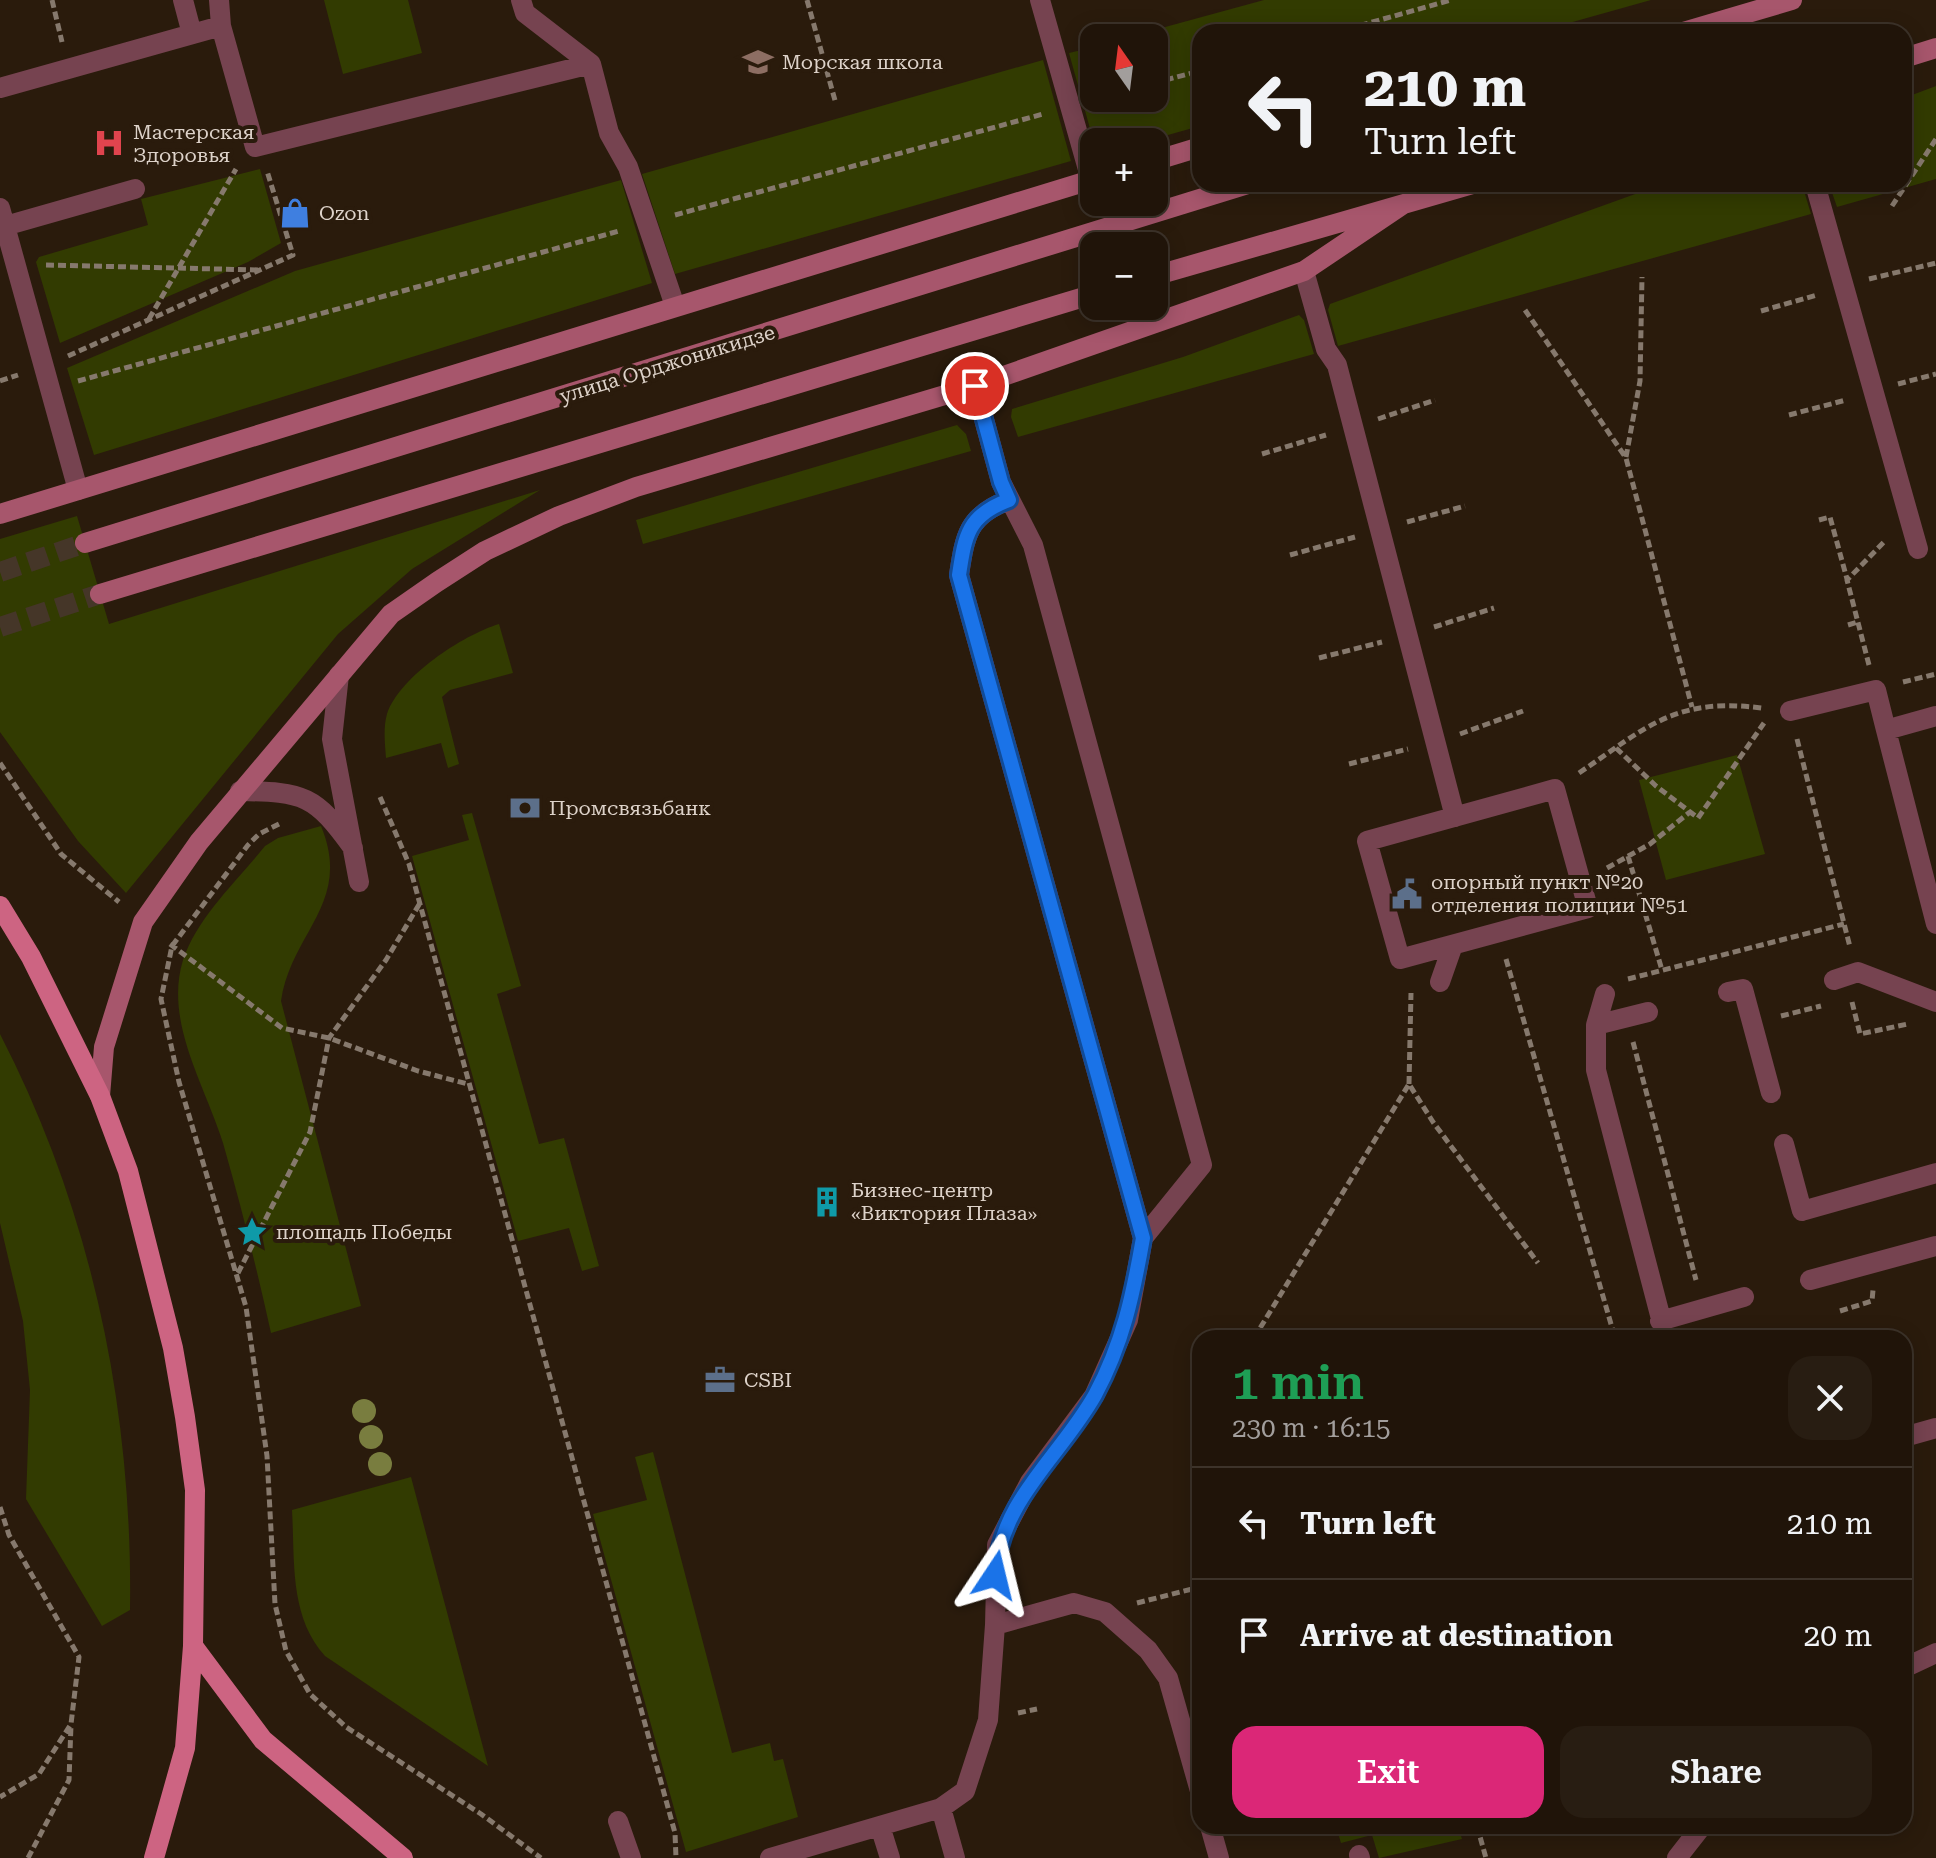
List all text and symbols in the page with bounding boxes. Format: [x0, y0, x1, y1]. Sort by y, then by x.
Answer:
north arrow [1080, 24, 1168, 112]
map controls [1080, 24, 1168, 320]
school or university icon: Морская школа [741, 45, 775, 79]
place label: Морская школа [782, 50, 943, 74]
text: 210 m [1364, 54, 1526, 120]
icon: left [1232, 56, 1336, 160]
place label: Мастерская Здоровья [133, 120, 254, 167]
text: Turn left [1364, 121, 1516, 163]
hospital icon: Мастерская Здоровья [92, 126, 126, 160]
button: + [1080, 128, 1168, 216]
shop icon: Ozon [278, 196, 312, 230]
place label: Ozon [319, 201, 370, 225]
button: − [1080, 232, 1168, 320]
street label: улица Орджоникидзе [556, 320, 778, 408]
pin [941, 352, 1009, 420]
icon: arrive [953, 364, 997, 408]
bank icon: Промсвязьбанк [508, 791, 542, 825]
place label: Промсвязьбанк [549, 796, 711, 820]
place label: опорный пункт №20 отделения полиции №51 [1431, 870, 1688, 917]
public building icon: опорный пункт №20 отделения полиции №51 [1390, 877, 1424, 911]
place label: Бизнес-центр «Виктория Плаза» [851, 1178, 1037, 1225]
building icon: Бизнес-центр «Виктория Плаза» [810, 1185, 844, 1219]
place icon: площадь Победы [235, 1215, 269, 1249]
place label: площадь Победы [276, 1220, 452, 1244]
text: 1 min [1232, 1355, 1364, 1411]
button: close [1788, 1356, 1872, 1440]
office icon: CSBI [703, 1363, 737, 1397]
place label: CSBI [744, 1368, 792, 1392]
text: 230 m · 16:15 [1232, 1413, 1391, 1443]
icon: left [1232, 1501, 1276, 1545]
text: Turn left [1300, 1506, 1436, 1541]
text: 210 m [1787, 1506, 1872, 1541]
position arrow [953, 1533, 1037, 1617]
icon: arrive [1232, 1613, 1276, 1657]
text: Arrive at destination [1300, 1618, 1613, 1653]
text: 20 m [1803, 1618, 1872, 1653]
button: Exit [1232, 1726, 1544, 1818]
button: Share [1560, 1726, 1872, 1818]

